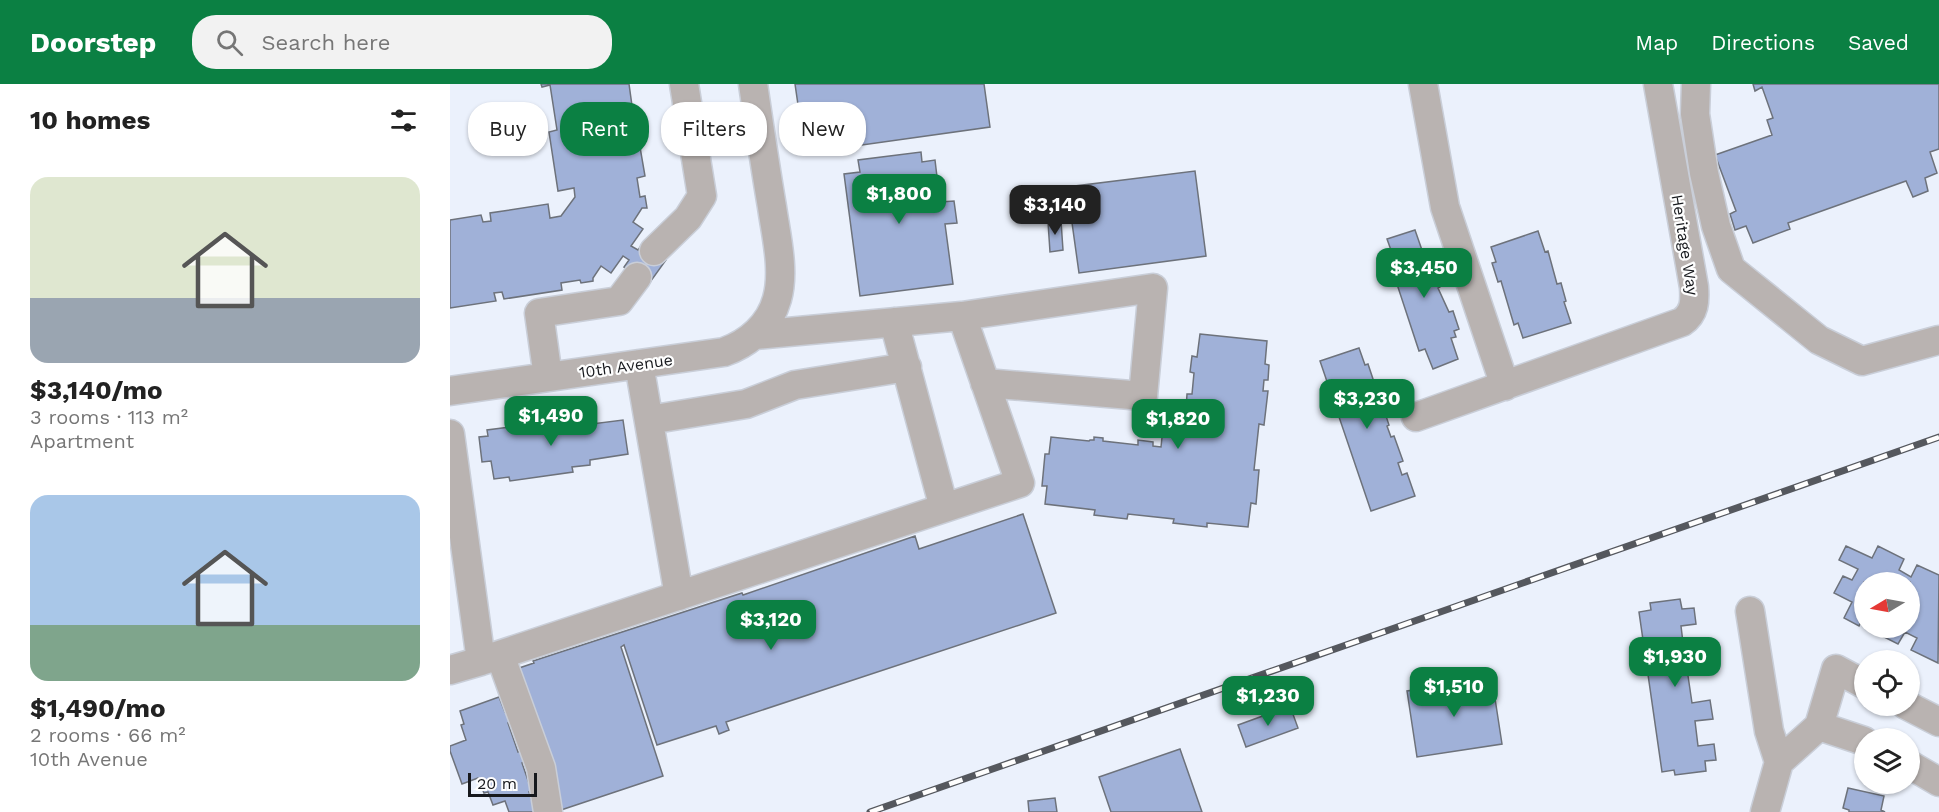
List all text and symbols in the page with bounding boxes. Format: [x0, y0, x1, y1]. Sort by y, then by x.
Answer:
search box [192, 15, 612, 69]
text: Doorstep [30, 26, 156, 59]
icon: search [213, 26, 246, 59]
text: Search here [261, 30, 390, 55]
text: Map [1635, 30, 1678, 55]
text: Directions [1711, 30, 1815, 55]
text: Saved [1848, 30, 1909, 55]
chip: Buy [468, 102, 548, 156]
chip: Rent [560, 102, 649, 156]
chip: Filters [661, 102, 767, 156]
chip: New [779, 102, 866, 156]
icon: filters [387, 104, 420, 137]
text: 10 homes [30, 105, 150, 135]
pin: $1,800 [850, 174, 948, 225]
text: $1,800 [866, 181, 932, 205]
pin: $3,140 [1006, 185, 1104, 236]
text: $3,140 [1024, 192, 1086, 216]
street label: Heritage Way [1668, 193, 1702, 297]
icon: home [171, 216, 279, 324]
pin: $3,450 [1375, 248, 1473, 299]
text: $3,450 [1390, 255, 1458, 279]
street label: 10th Avenue [578, 350, 674, 382]
text: $3,140/mo [30, 375, 162, 405]
pin: $3,230 [1318, 379, 1416, 430]
text: $3,230 [1333, 386, 1401, 410]
pin: $1,490 [502, 396, 600, 447]
pin: $1,820 [1129, 399, 1227, 450]
text: $1,490 [518, 403, 584, 427]
text: 3 rooms · 113 m² [30, 405, 188, 429]
text: $1,820 [1146, 406, 1210, 430]
text: Apartment [30, 429, 134, 453]
icon: home [171, 534, 279, 642]
north arrow [1854, 572, 1920, 638]
map controls [1854, 572, 1920, 794]
pin: $3,120 [722, 600, 820, 651]
text: $3,120 [740, 607, 802, 631]
pin: $1,930 [1626, 637, 1724, 688]
text: $1,930 [1643, 644, 1707, 668]
button: locate [1854, 650, 1920, 716]
pin: $1,510 [1405, 667, 1503, 718]
text: $1,510 [1424, 674, 1484, 698]
pin: $1,230 [1219, 676, 1317, 727]
text: $1,230 [1236, 683, 1300, 707]
text: $1,490/mo [30, 693, 166, 723]
text: 2 rooms · 66 m² [30, 723, 186, 747]
button: layers [1854, 728, 1920, 794]
text: 10th Avenue [30, 747, 148, 771]
scale bar [468, 770, 537, 798]
text: 20 m [477, 774, 517, 793]

